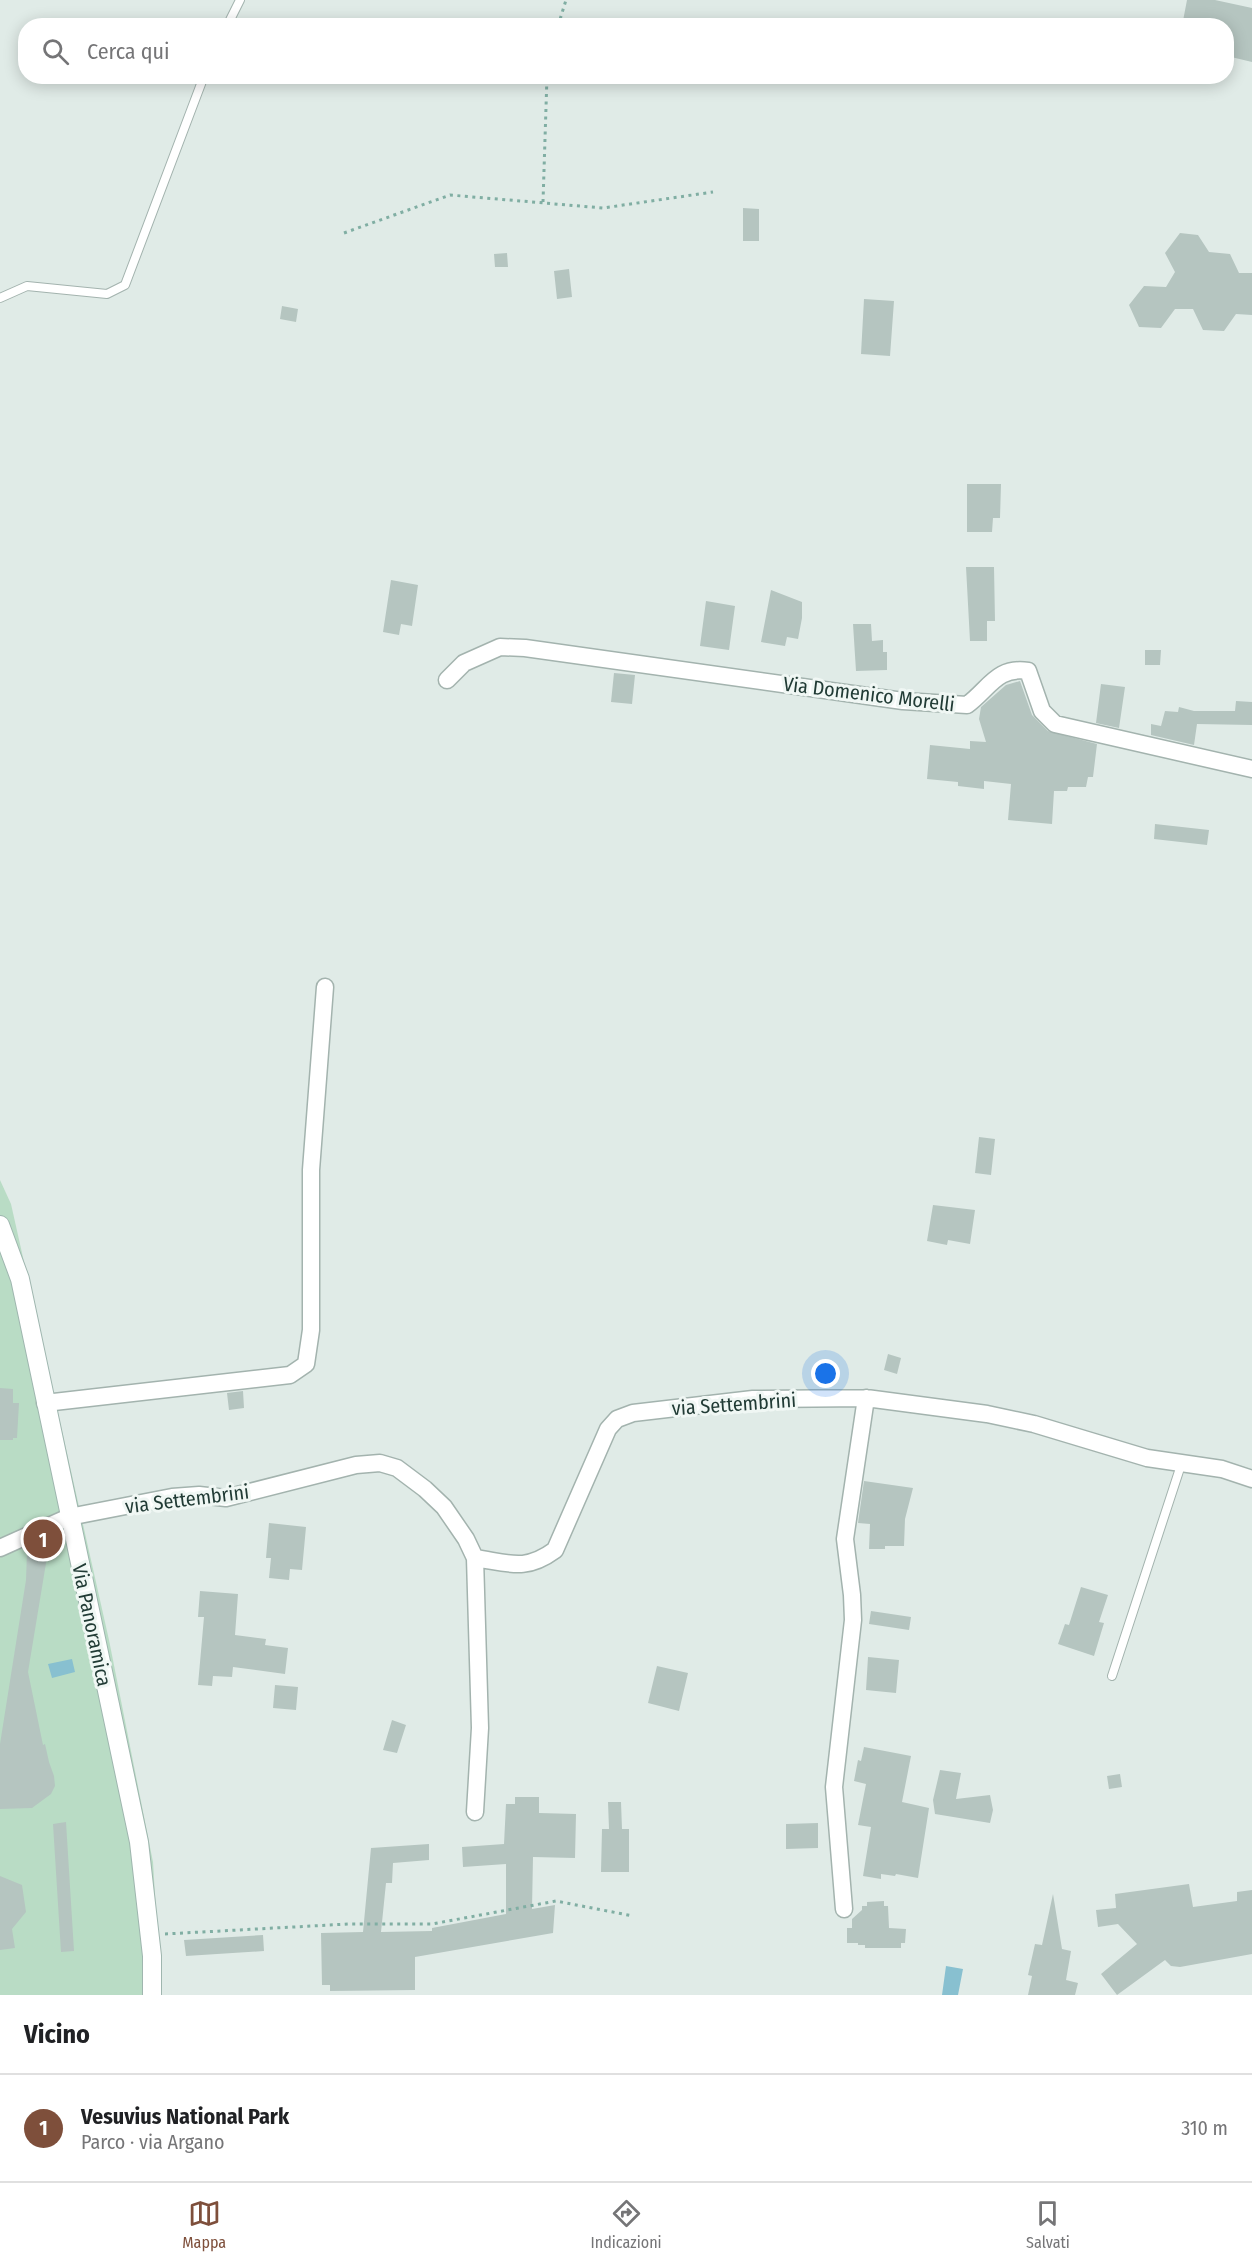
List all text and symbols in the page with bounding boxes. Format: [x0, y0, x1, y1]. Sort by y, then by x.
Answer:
search box [18, 18, 1234, 84]
icon: search [39, 35, 72, 68]
text: Cerca qui [87, 38, 170, 65]
street label: Via Domenico Morelli [782, 672, 956, 716]
your location [811, 1359, 840, 1388]
street label: via Settembrini [671, 1388, 797, 1420]
street label: via Settembrini [124, 1480, 250, 1518]
pin: 1 [24, 1516, 63, 1562]
street label: Via Panoramica [67, 1561, 117, 1689]
text: Vicino [24, 2019, 90, 2050]
text: Vesuvius National Park [81, 2103, 289, 2130]
text: 1 [39, 2116, 48, 2140]
text: 310 m [1181, 2116, 1228, 2140]
text: Parco · via Argano [81, 2130, 225, 2154]
tab: Mappa [182, 2197, 226, 2252]
tab: Indicazioni [591, 2197, 662, 2252]
tab: Salvati [1026, 2197, 1070, 2252]

